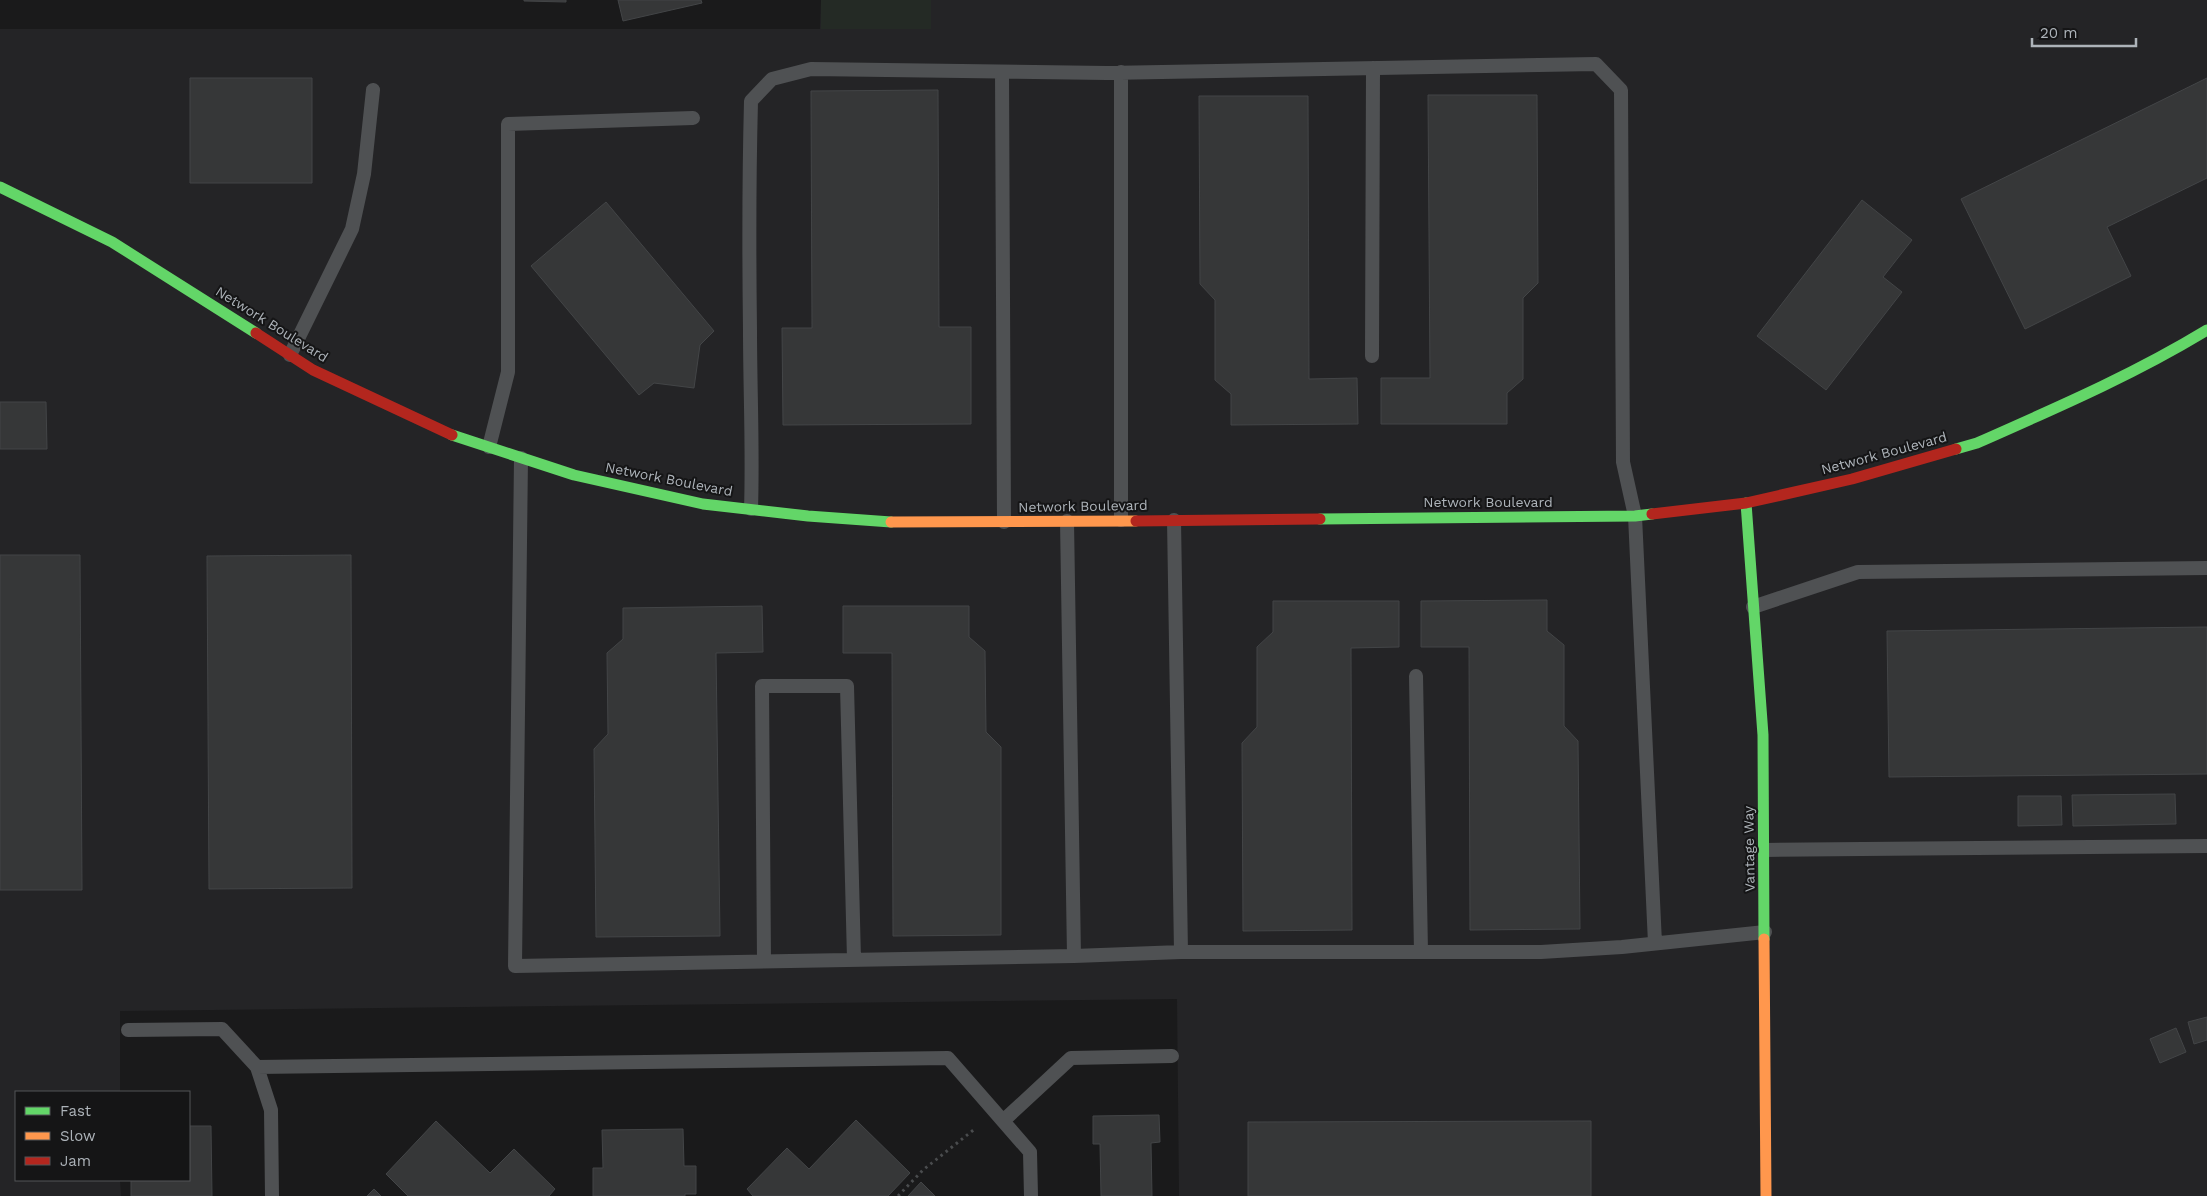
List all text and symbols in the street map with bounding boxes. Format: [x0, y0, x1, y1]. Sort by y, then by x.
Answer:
scale bar [2032, 15, 2136, 47]
text: 20 m [2040, 24, 2078, 42]
street label: Network Boulevard [213, 283, 331, 365]
street label: Network Boulevard [1819, 429, 1949, 477]
street label: Network Boulevard [604, 459, 734, 499]
street label: Network Boulevard [1423, 494, 1553, 510]
street label: Network Boulevard [1018, 497, 1148, 515]
street label: Vantage Way [1740, 805, 1758, 892]
legend [15, 1091, 190, 1181]
text: Fast [60, 1102, 92, 1120]
text: Slow [60, 1127, 96, 1145]
text: Jam [60, 1152, 91, 1170]

